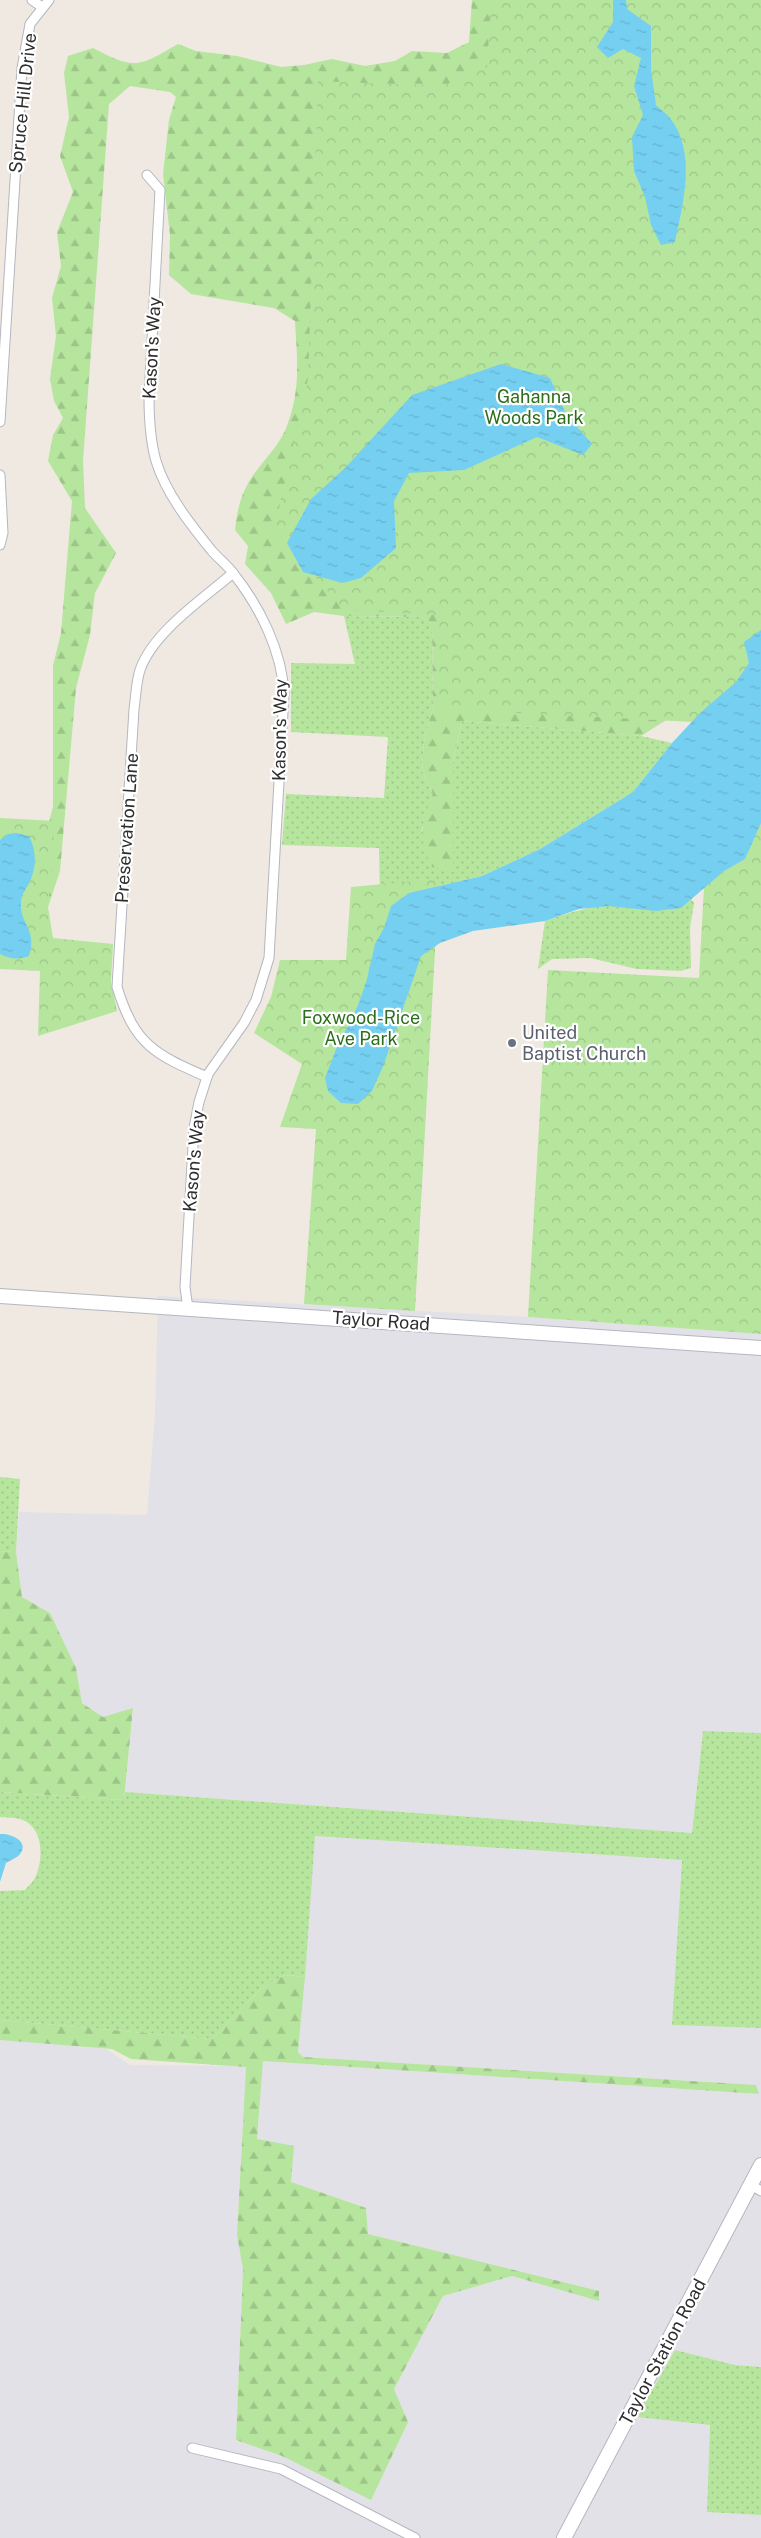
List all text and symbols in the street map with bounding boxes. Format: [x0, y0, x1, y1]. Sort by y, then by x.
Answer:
street label: Spruce Hill Drive [5, 32, 40, 174]
street label: Kason's Way [138, 296, 165, 400]
park label: Gahanna Woods Park [484, 386, 584, 428]
street label: Kason's Way [268, 678, 291, 781]
street label: Preservation Lane [111, 752, 142, 904]
park label: Foxwood-Rice Ave Park [302, 1007, 420, 1049]
place label: United Baptist Church [522, 1022, 646, 1064]
marker: United Baptist Church [506, 1037, 518, 1049]
street label: Kason's Way [179, 1109, 208, 1213]
street label: Taylor Road [331, 1307, 431, 1334]
street label: Taylor Station Road [615, 2275, 710, 2429]

